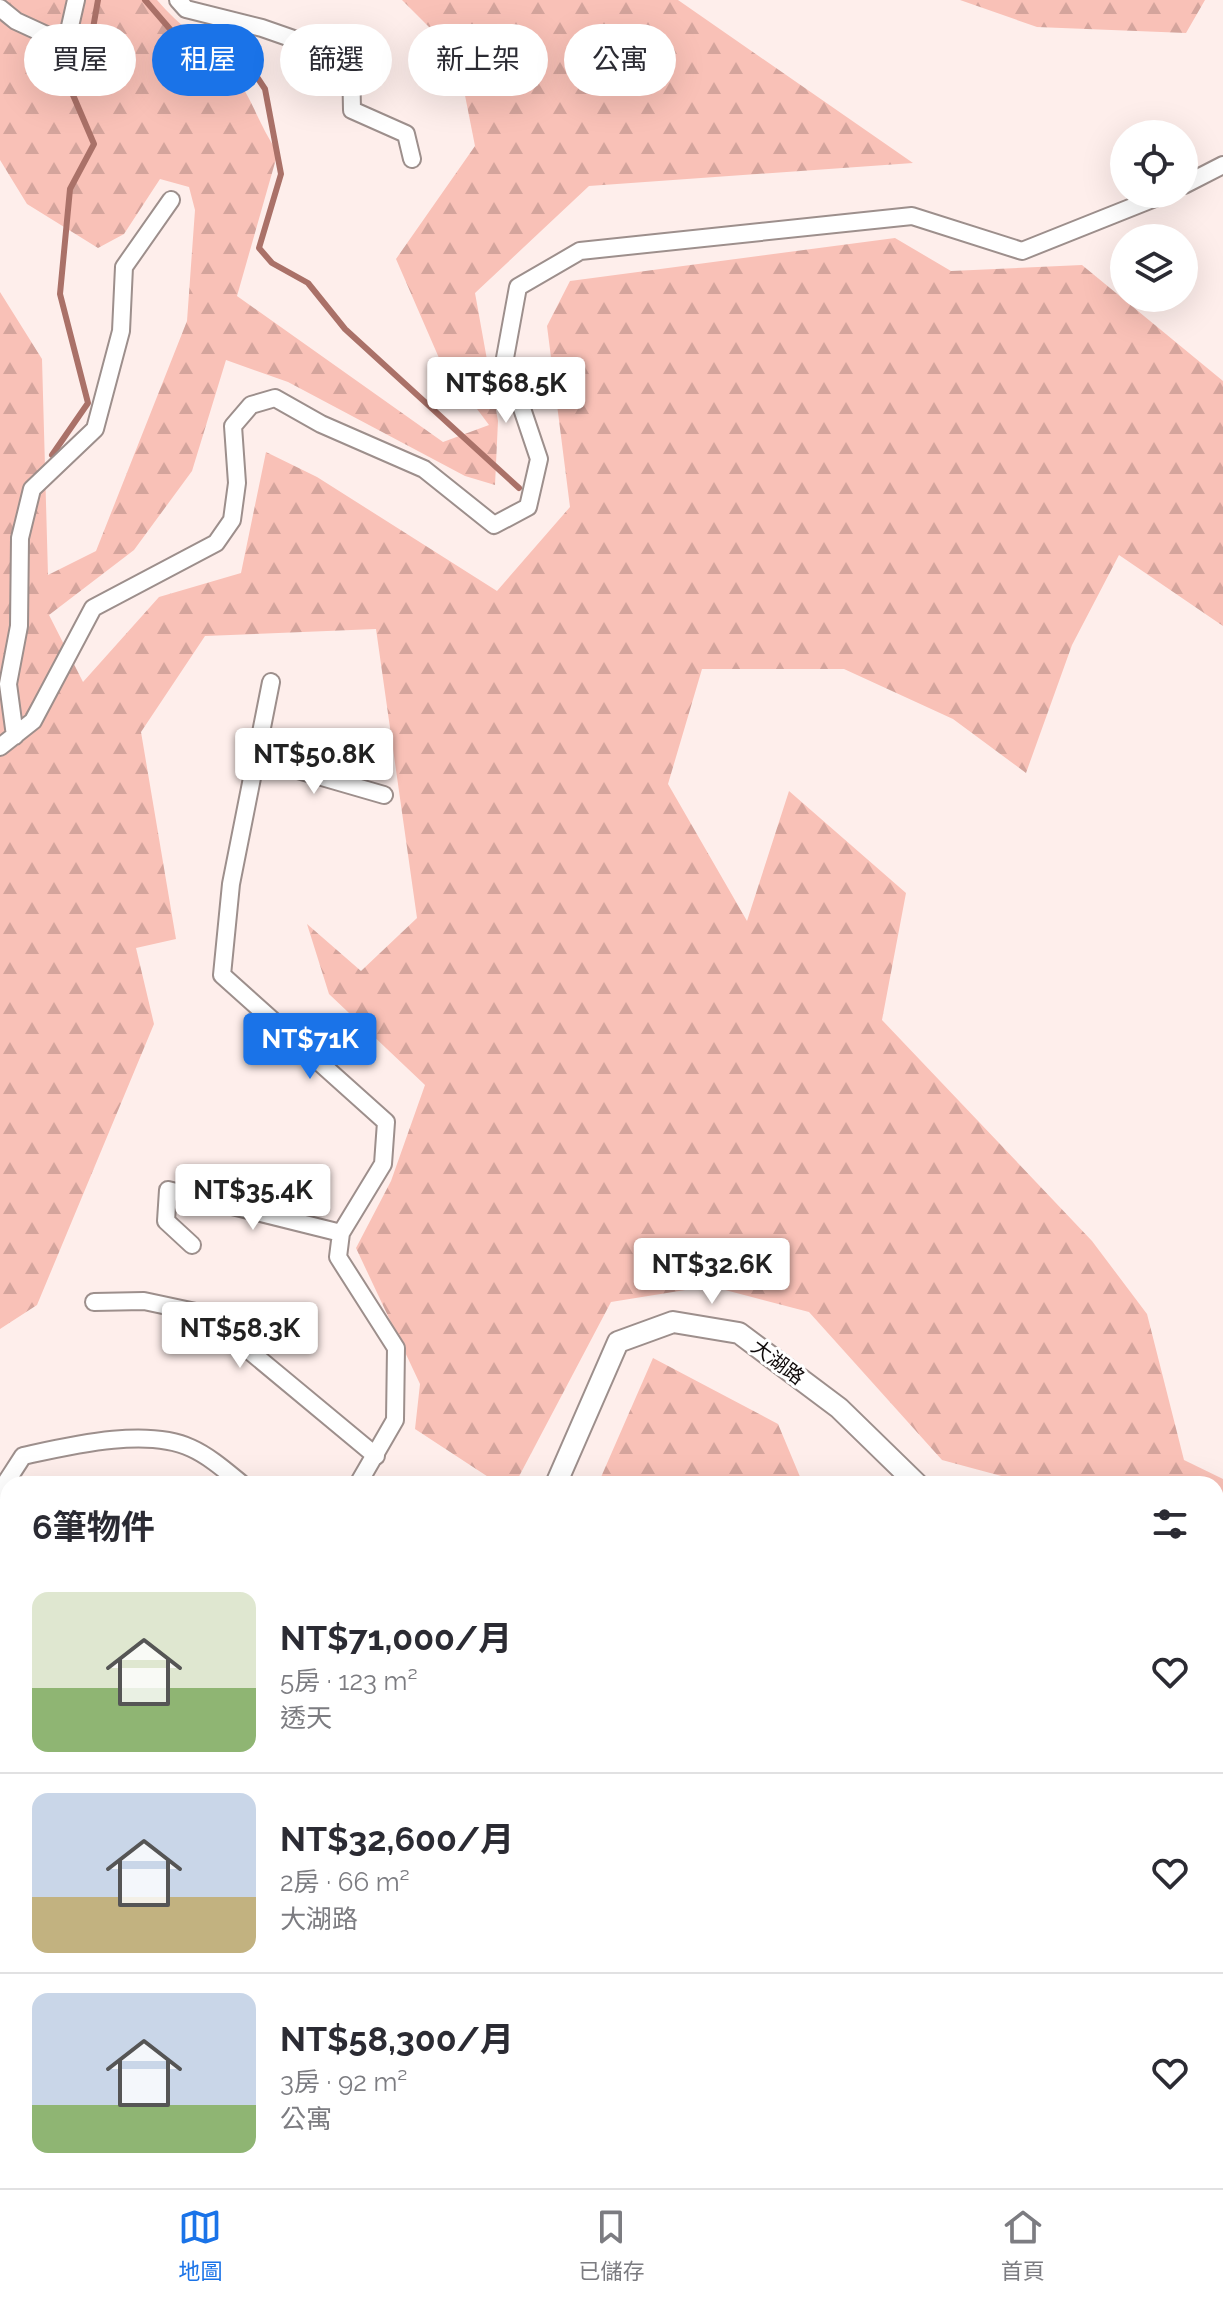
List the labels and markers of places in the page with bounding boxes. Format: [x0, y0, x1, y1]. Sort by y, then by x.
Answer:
pin: NT$68.5K [423, 357, 589, 425]
pin: NT$50.8K [231, 728, 397, 796]
pin: NT$71K [245, 1013, 375, 1081]
pin: NT$35.4K [170, 1164, 336, 1232]
pin: NT$32.6K [629, 1238, 795, 1306]
pin: NT$58.3K [157, 1302, 323, 1370]

